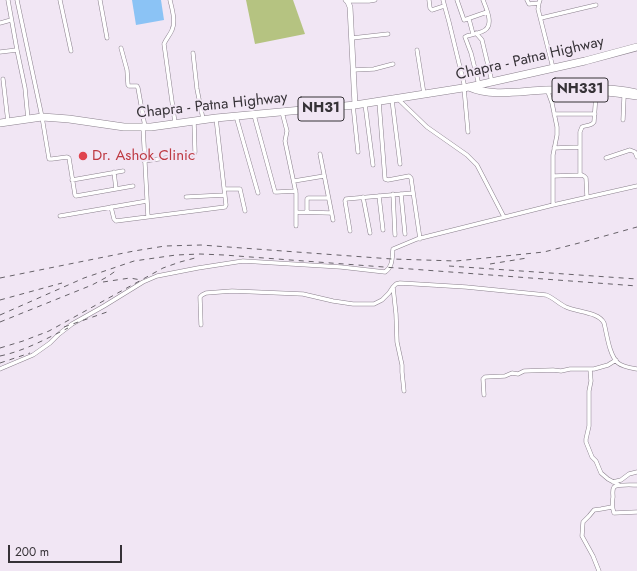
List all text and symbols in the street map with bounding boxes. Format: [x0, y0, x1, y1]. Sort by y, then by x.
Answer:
street label: Chapra - Patna Highway [454, 33, 606, 85]
road number: NH331 [552, 78, 608, 102]
street label: Chapra - Patna Highway [136, 89, 288, 123]
road number: NH31 [298, 97, 344, 121]
place label: Dr. Ashok Clinic [92, 147, 195, 165]
marker: Dr. Ashok Clinic [77, 150, 89, 162]
scale bar [10, 537, 124, 563]
text: 200 m [15, 543, 49, 561]

